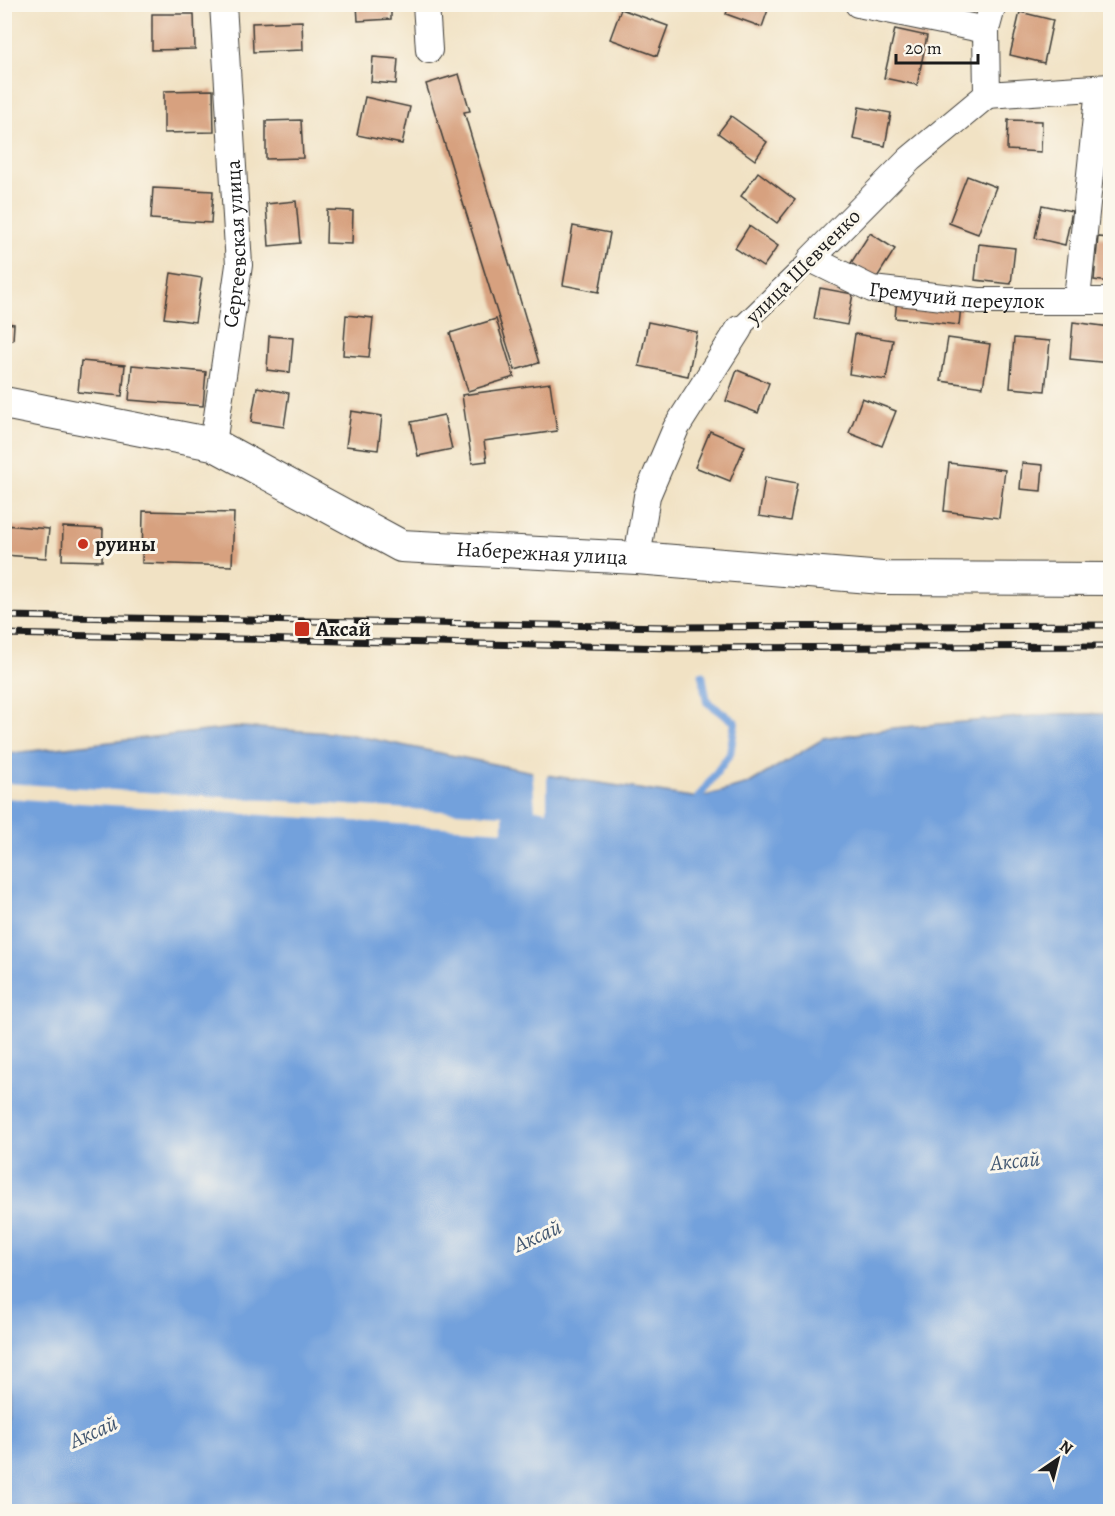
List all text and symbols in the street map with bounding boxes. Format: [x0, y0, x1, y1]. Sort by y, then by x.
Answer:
scale bar [896, 27, 978, 65]
text: 20 m [905, 36, 942, 60]
street label: Сергеевская улица [216, 159, 253, 329]
street label: улица Шевченко [739, 202, 867, 330]
street label: Гремучий переулок [868, 275, 1045, 315]
place label: руины [95, 530, 156, 558]
street label: Набережная улица [456, 535, 629, 572]
marker: руины [76, 537, 90, 551]
place label: Аксай [315, 615, 371, 643]
marker: Аксай [293, 620, 311, 638]
water label: Аксай [988, 1143, 1042, 1179]
water label: Аксай [508, 1212, 566, 1260]
water label: Аксай [64, 1408, 122, 1456]
north arrow [1028, 1429, 1088, 1489]
text: N [1055, 1435, 1077, 1460]

